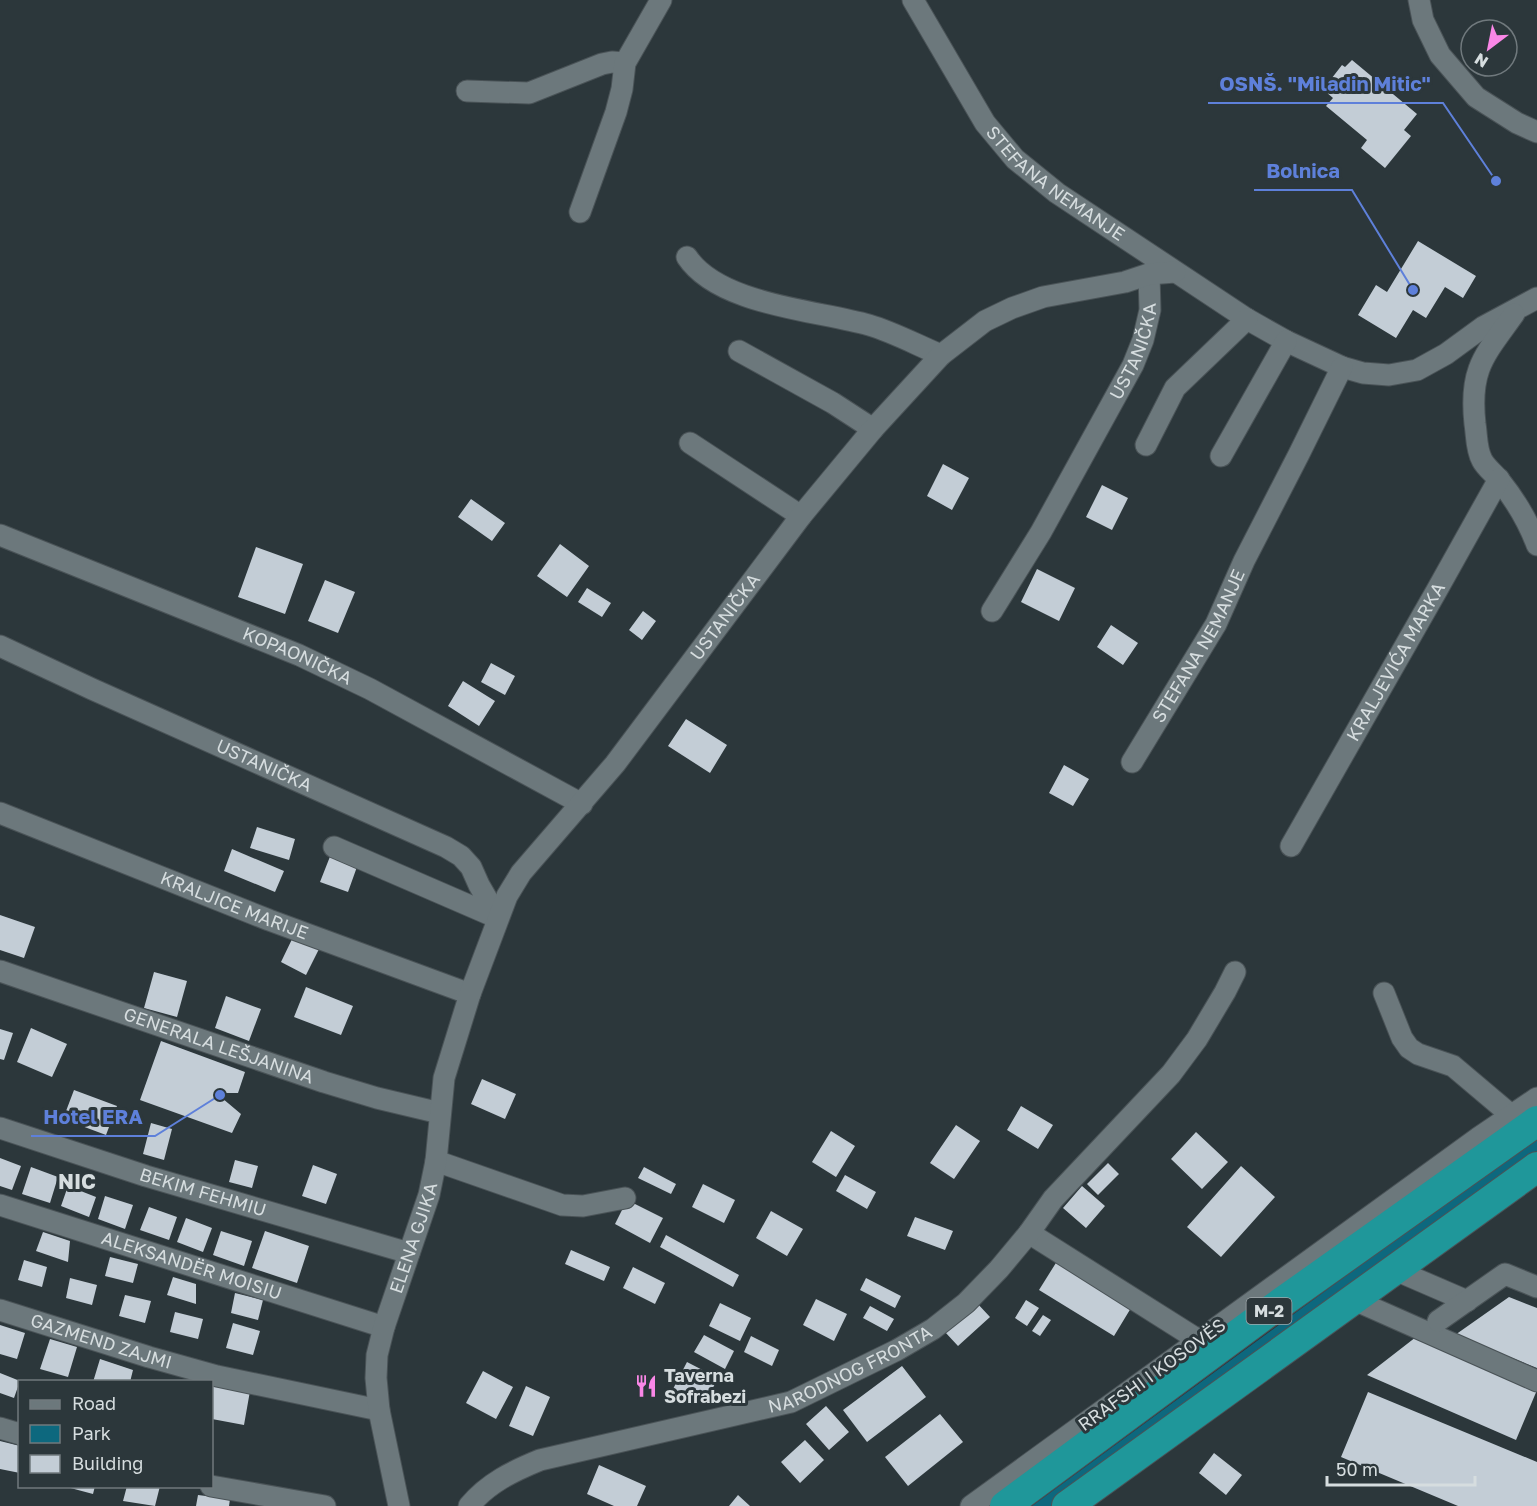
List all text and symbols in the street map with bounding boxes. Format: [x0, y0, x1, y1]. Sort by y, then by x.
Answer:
north arrow [1459, 18, 1519, 78]
text: N [1471, 49, 1492, 72]
callout: OSNŠ. "Miladin Mitic" [1208, 65, 1443, 103]
text: OSNŠ. "Miladin Mitic" [1219, 71, 1431, 95]
street label: STEFANA NEMANJE [982, 121, 1129, 245]
callout: Bolnica [1254, 152, 1352, 190]
text: Bolnica [1266, 158, 1340, 182]
street label: USTANIČKA [1104, 303, 1160, 403]
street label: STEFANA NEMANJE [1147, 566, 1249, 726]
street label: USTANIČKA [685, 569, 764, 664]
street label: KRALJEVIĆA MARKA [1341, 578, 1449, 745]
street label: KOPAONIČKA [240, 622, 356, 689]
street label: USTANIČKA [213, 734, 316, 796]
street label: KRALJICE MARIJE [158, 866, 312, 944]
street label: GENERALA LEŠJANINA [121, 1002, 317, 1088]
callout: Hotel ERA [31, 1098, 155, 1136]
text: Hotel ERA [43, 1104, 143, 1128]
street label: BEKIM FEHMIU [137, 1163, 269, 1221]
district label: NIC [58, 1168, 96, 1194]
street label: ELENA GJIKA [384, 1181, 441, 1296]
street label: ALEKSANDËR MOISIU [99, 1226, 285, 1304]
road number: M-2 [1246, 1298, 1292, 1324]
street label: GAZMEND ZAJMI [28, 1308, 174, 1373]
street label: RRAFSHI I KOSOVËS [1073, 1313, 1229, 1435]
street label: NARODNOG FRONTA [766, 1320, 936, 1417]
place label: Taverna Sofrabezi [664, 1364, 746, 1407]
restaurant icon: Taverna Sofrabezi [633, 1373, 659, 1399]
legend [18, 1380, 213, 1488]
text: Road [72, 1392, 116, 1414]
text: Park [72, 1422, 111, 1444]
scale bar [1327, 1449, 1476, 1487]
text: Building [72, 1452, 143, 1474]
text: 50 m [1336, 1458, 1378, 1480]

